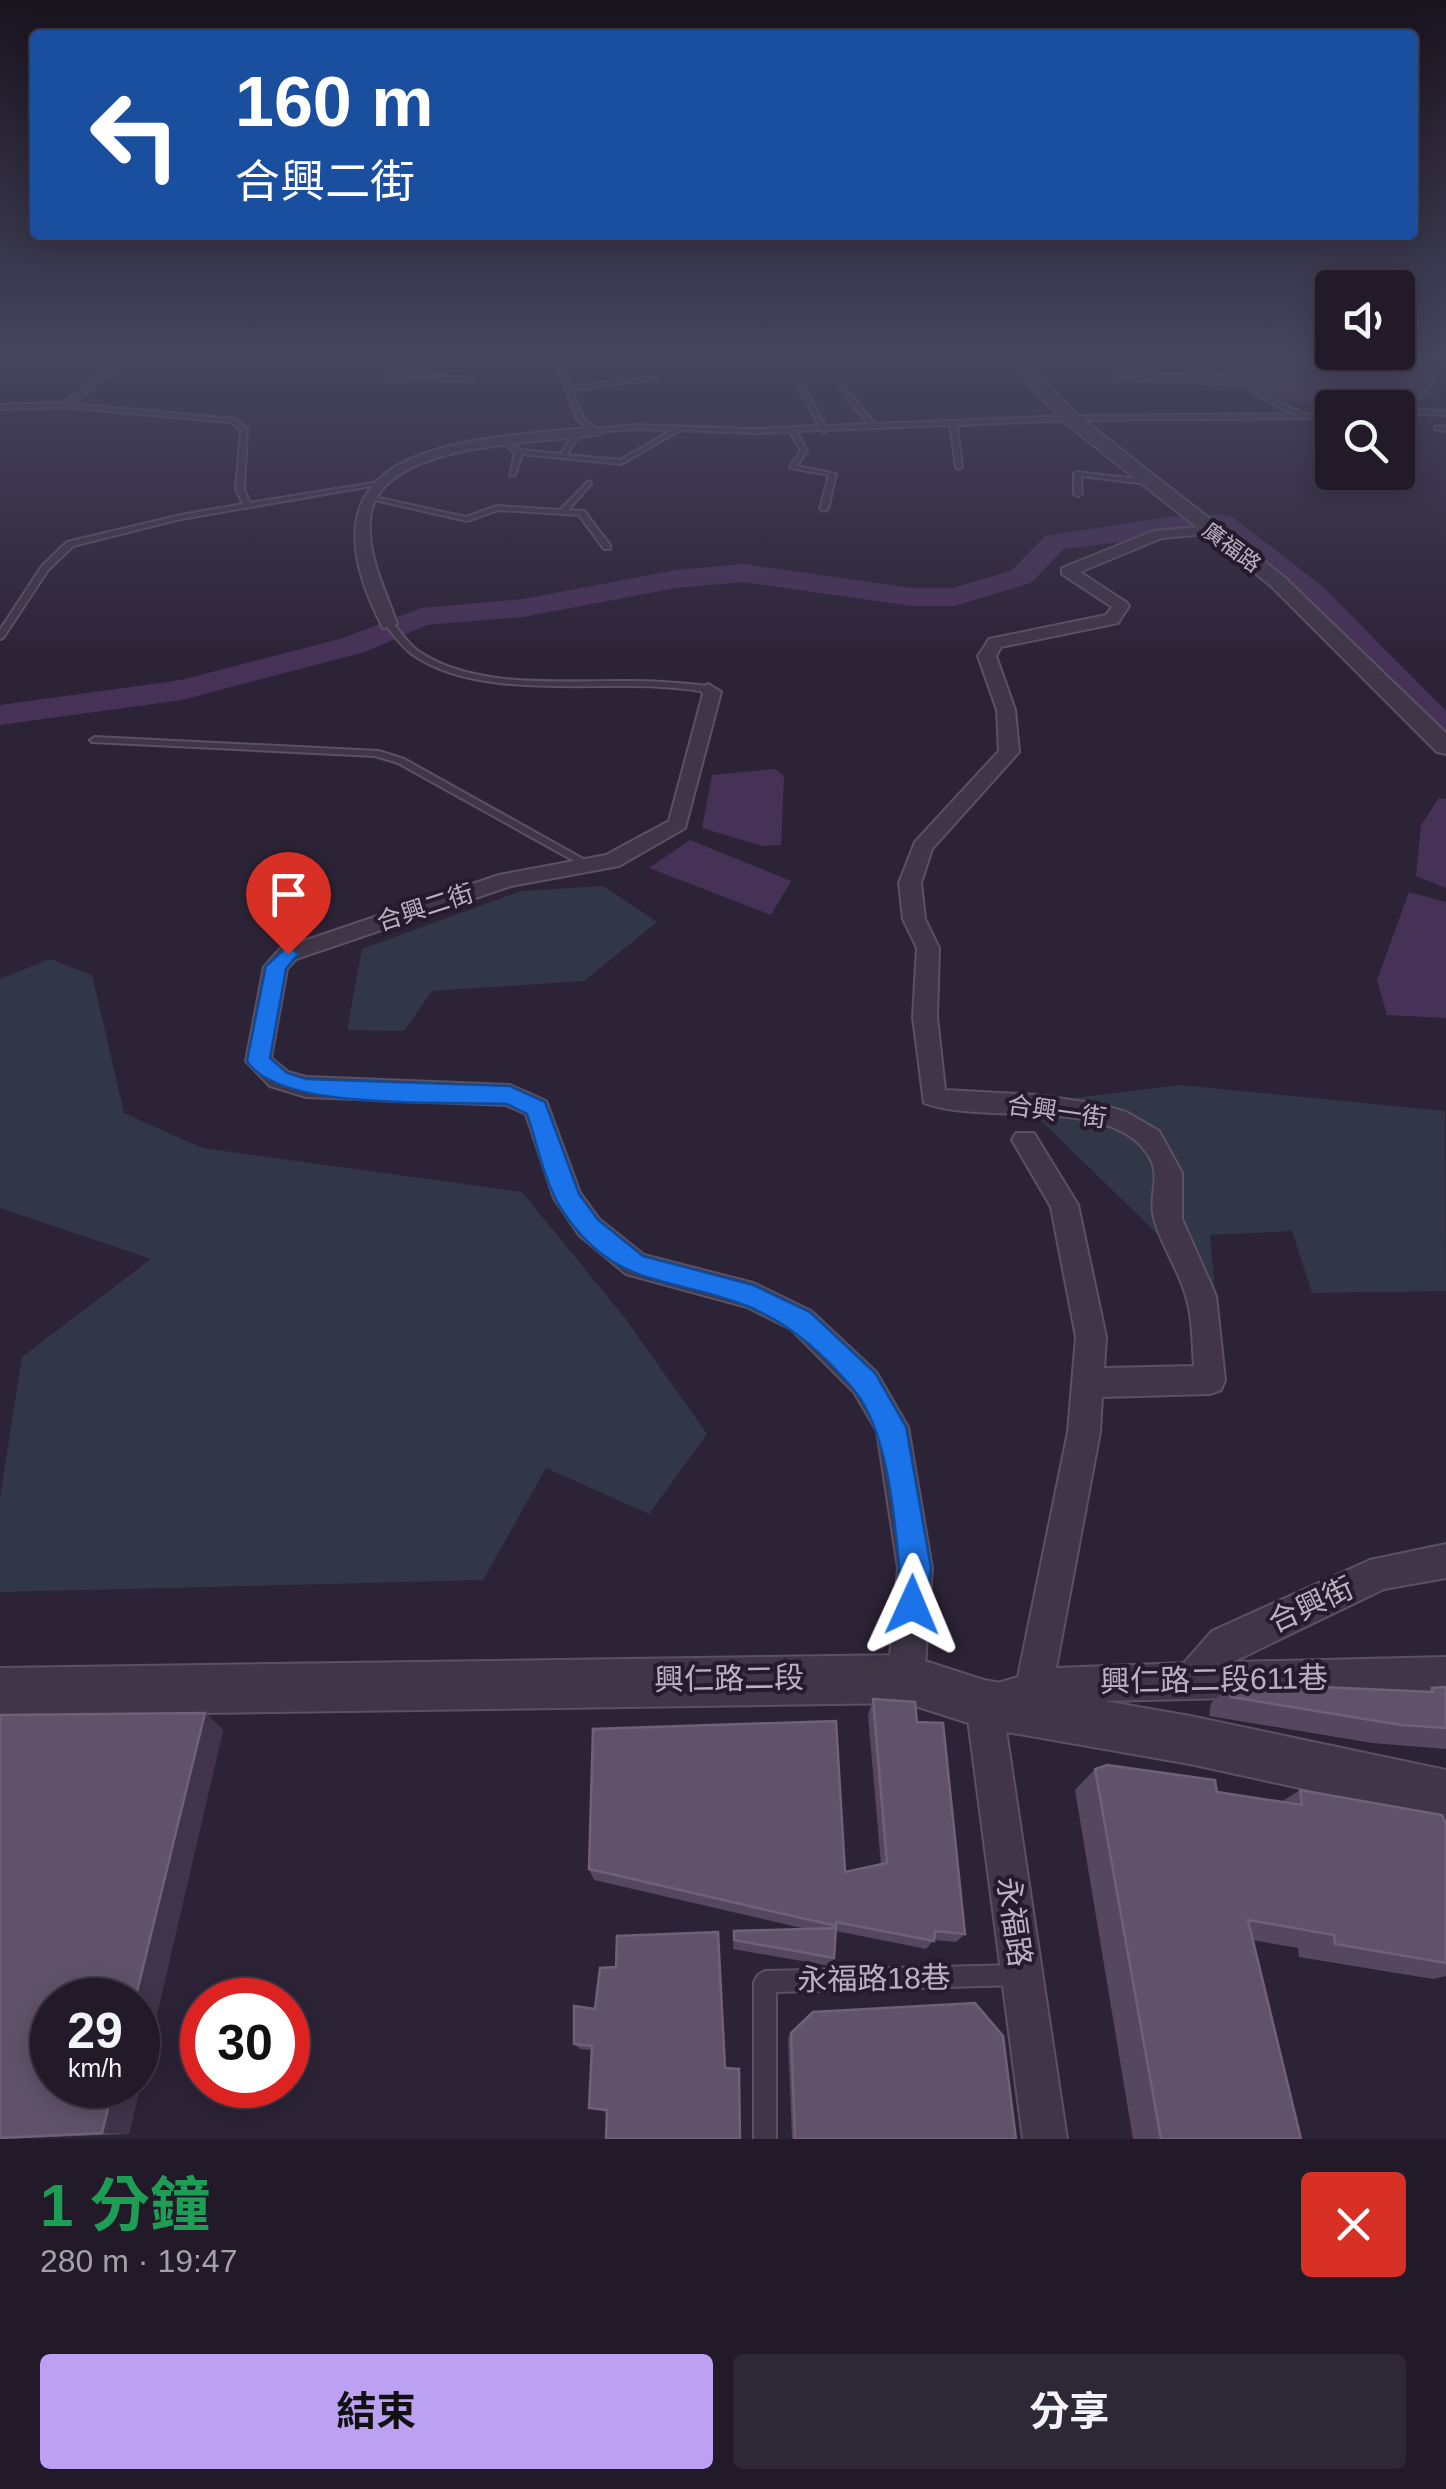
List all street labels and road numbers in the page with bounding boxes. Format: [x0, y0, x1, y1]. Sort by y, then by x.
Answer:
street label: 廣福路 [1198, 518, 1266, 577]
street label: 合興二街 [373, 878, 477, 936]
street label: 合興一街 [1006, 1090, 1108, 1132]
street label: 合興街 [1263, 1571, 1359, 1639]
street label: 興仁路二段 [654, 1661, 804, 1696]
street label: 興仁路二段611巷 [1100, 1661, 1328, 1698]
street label: 永福路 [992, 1875, 1037, 1969]
street label: 永福路18巷 [797, 1961, 951, 1996]

